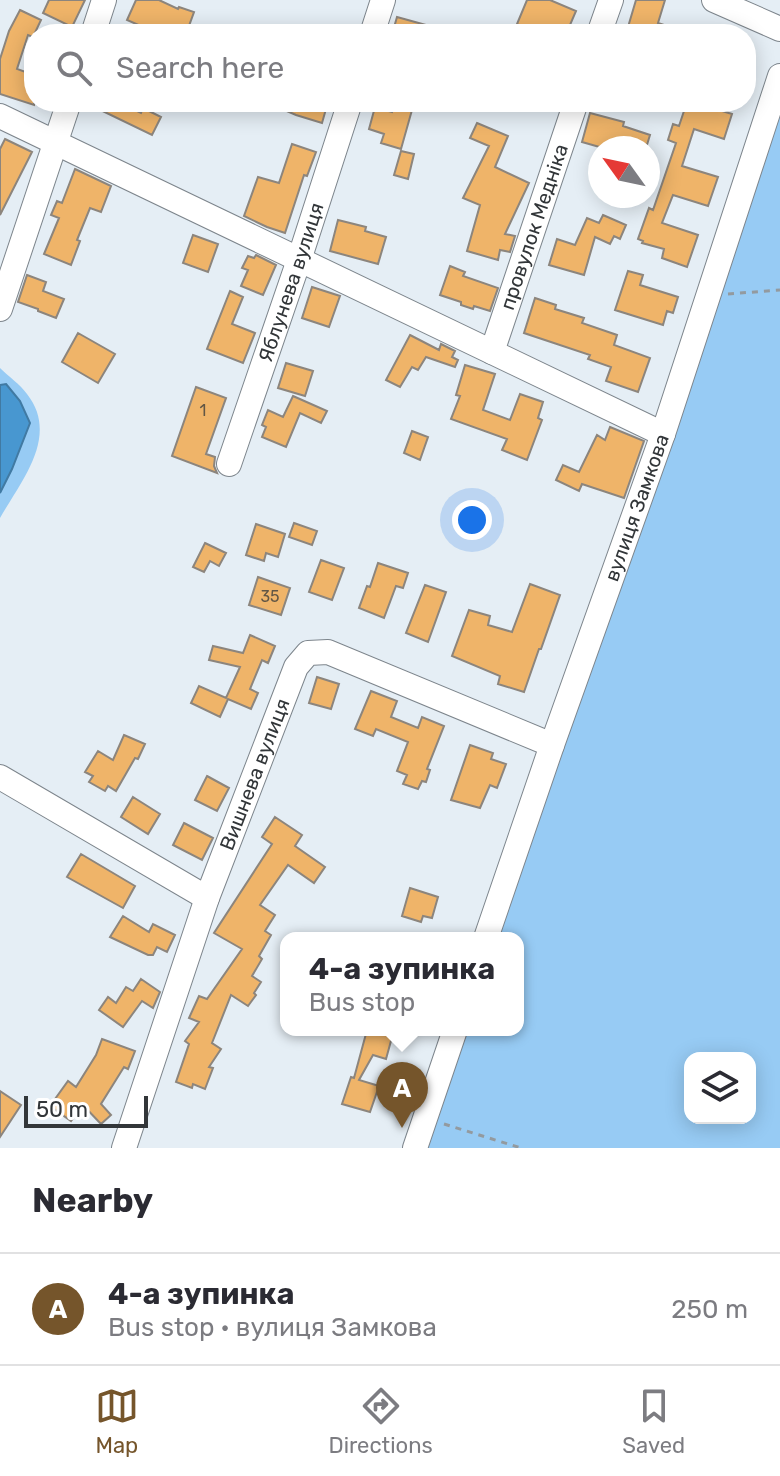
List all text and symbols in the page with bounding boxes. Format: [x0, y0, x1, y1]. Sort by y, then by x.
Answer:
search box [24, 24, 756, 112]
icon: search [52, 46, 96, 90]
text: Search here [116, 50, 284, 86]
north arrow [588, 136, 660, 208]
street label: провулок Медніка [495, 141, 573, 313]
street label: Яблунева вулиця [253, 200, 329, 365]
house number: 1 [200, 401, 206, 420]
street label: вулиця Замкова [599, 431, 674, 585]
your location [452, 500, 492, 540]
house number: 35 [260, 587, 280, 606]
street label: Вишнева вулиця [215, 695, 295, 854]
popup [280, 932, 524, 1036]
text: 4-а зупинка [309, 951, 495, 987]
text: Bus stop [309, 987, 415, 1018]
map controls [684, 1052, 756, 1124]
button: layers [684, 1052, 756, 1124]
pin: A [376, 1062, 428, 1128]
scale bar [24, 1092, 148, 1128]
text: 50 m [36, 1096, 88, 1123]
text: Nearby [32, 1180, 153, 1221]
text: 4-а зупинка [108, 1276, 294, 1312]
text: A [49, 1294, 67, 1325]
text: 250 m [671, 1294, 748, 1325]
text: Bus stop · вулиця Замкова [108, 1312, 437, 1343]
tab: Map [95, 1384, 139, 1459]
tab: Directions [328, 1384, 433, 1459]
tab: Saved [622, 1384, 685, 1459]

